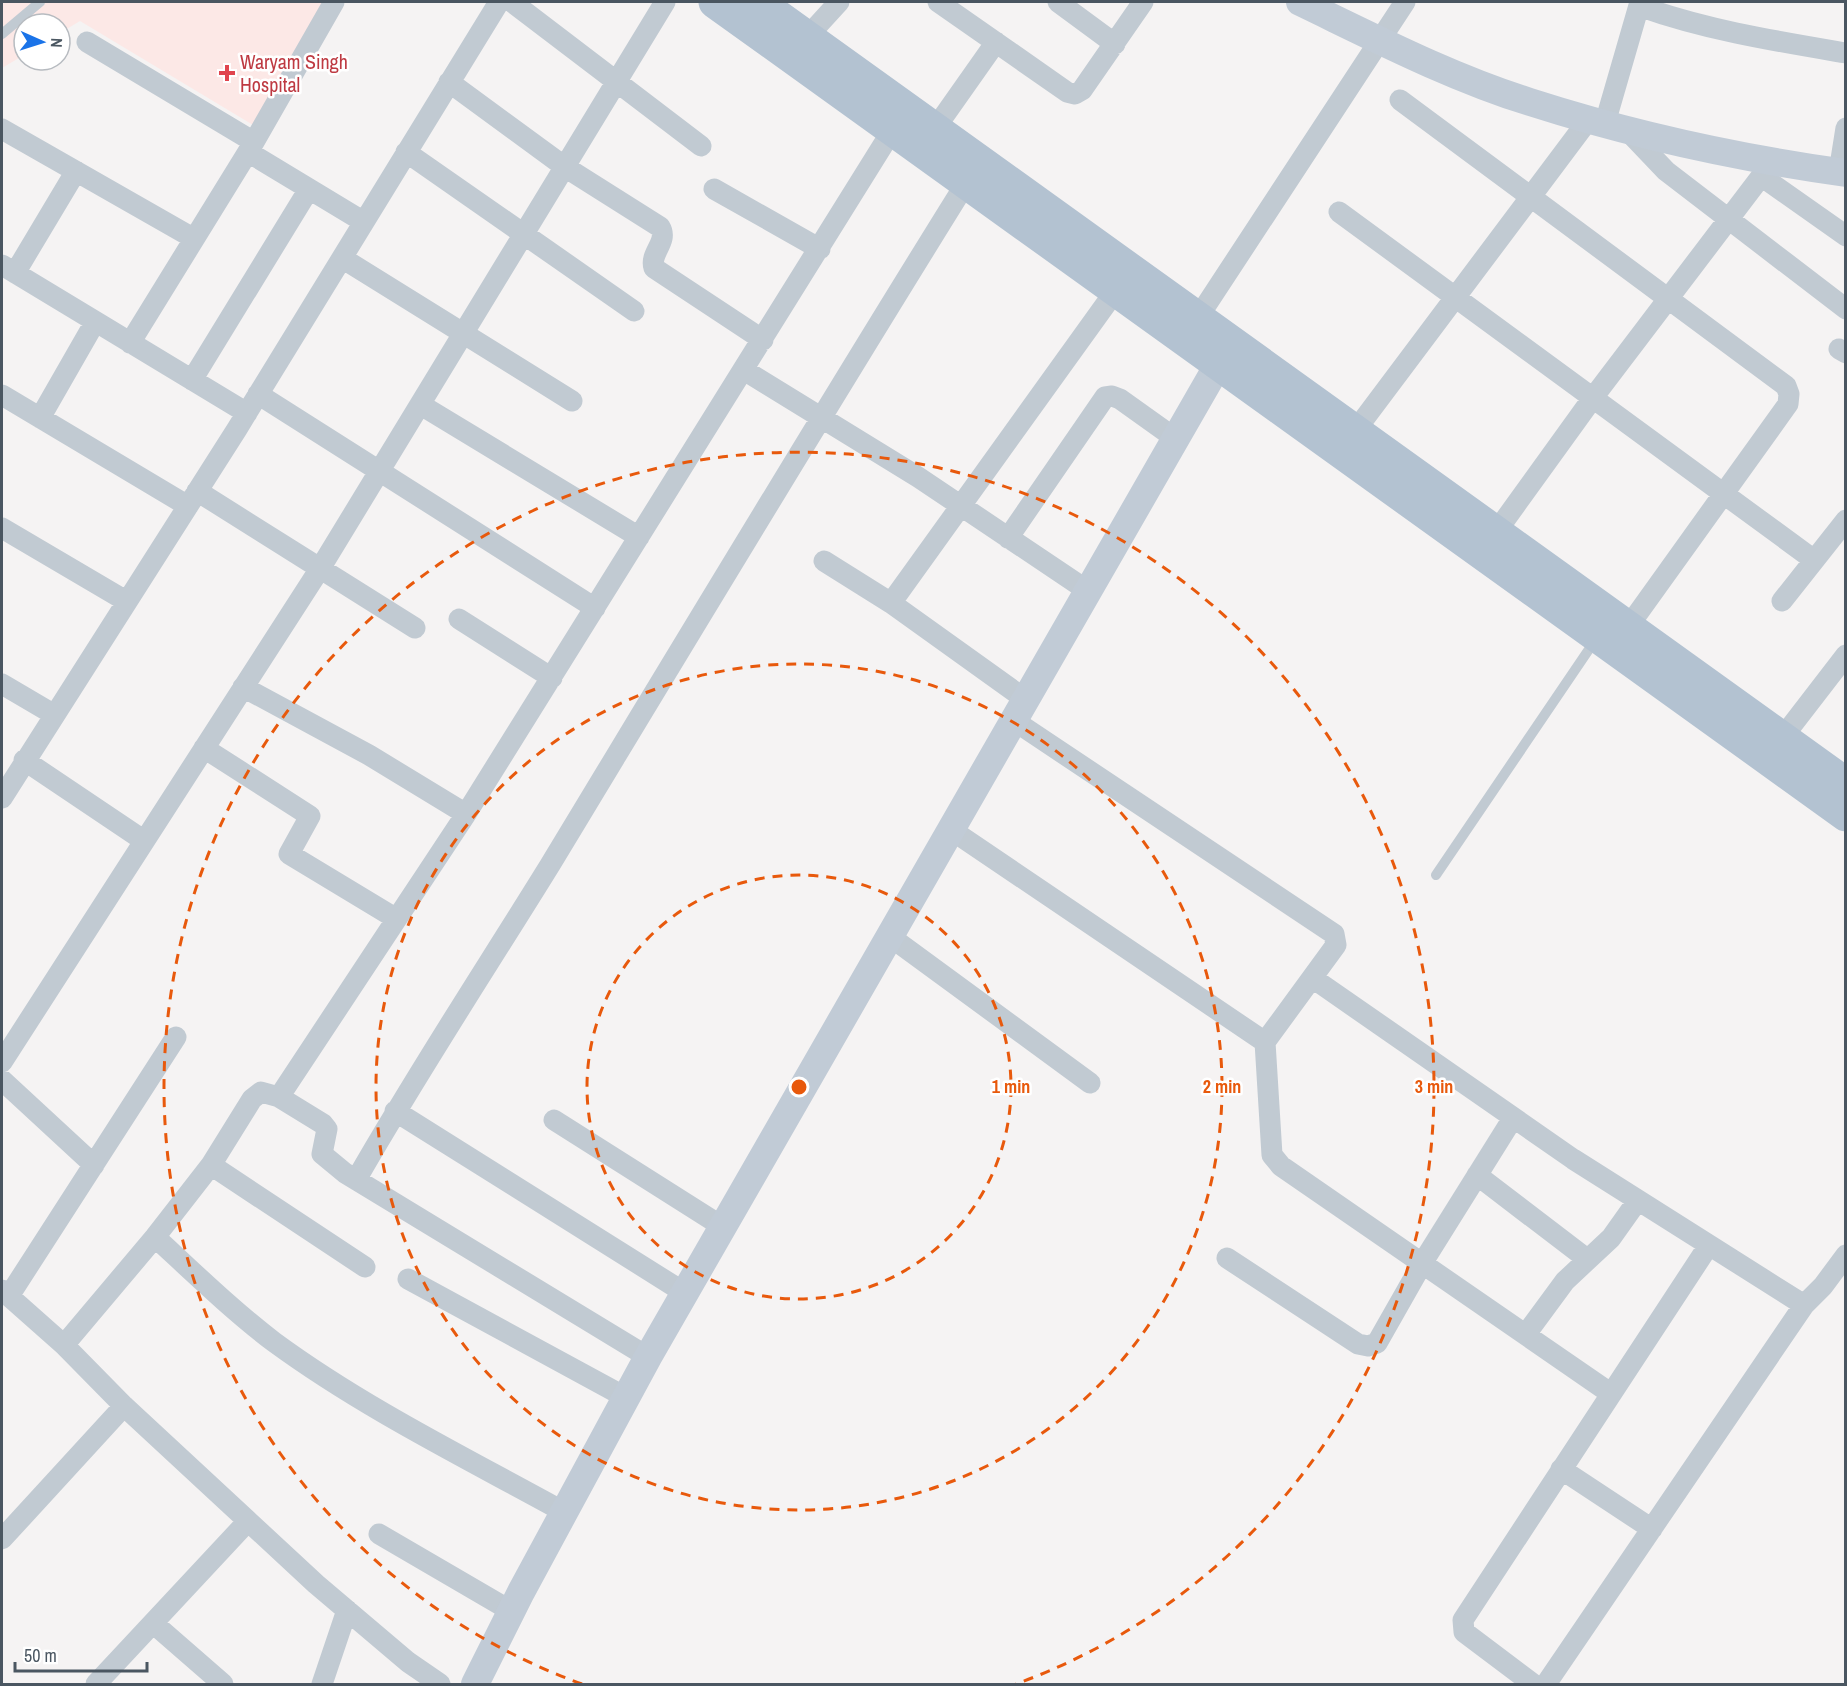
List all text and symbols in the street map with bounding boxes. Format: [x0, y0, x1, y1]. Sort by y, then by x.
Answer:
north arrow [12, 12, 72, 72]
text: N [46, 37, 68, 48]
place label: Waryam Singh Hospital [240, 48, 348, 98]
marker: Waryam Singh Hospital [218, 64, 236, 82]
text: 1 min [992, 1074, 1030, 1099]
text: 2 min [1203, 1074, 1241, 1099]
text: 3 min [1415, 1074, 1453, 1099]
centre of rings [789, 1077, 809, 1097]
scale bar [15, 1635, 147, 1673]
text: 50 m [24, 1643, 57, 1668]

